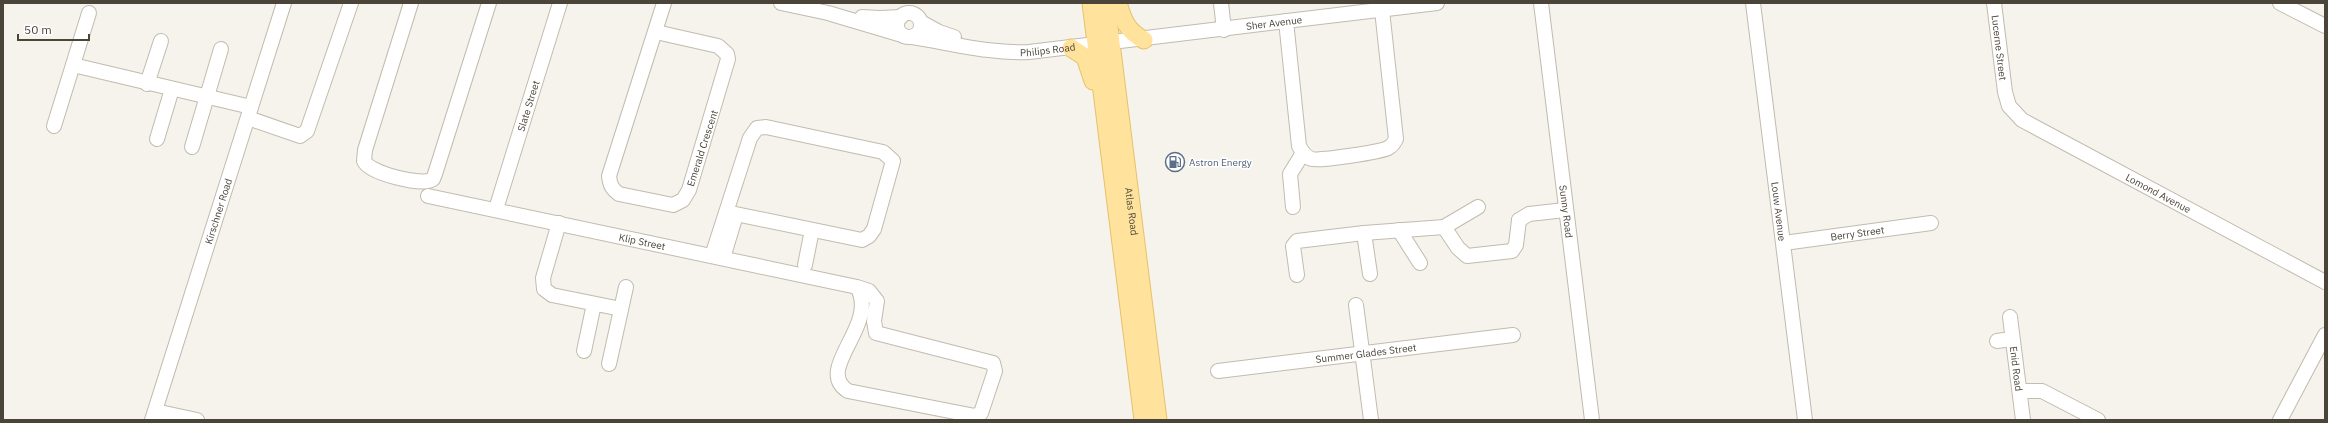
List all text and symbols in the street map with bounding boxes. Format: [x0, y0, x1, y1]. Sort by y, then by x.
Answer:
street label: Sher Avenue [1245, 13, 1303, 33]
street label: Lucerne Street [1989, 14, 2010, 82]
scale bar [18, 16, 89, 42]
text: 50 m [24, 22, 52, 37]
street label: Philips Road [1020, 40, 1076, 59]
street label: Slate Street [514, 78, 543, 133]
street label: Emerald Crescent [684, 108, 721, 188]
fuel station icon: Astron Energy [1164, 151, 1186, 173]
place label: Astron Energy [1189, 156, 1252, 169]
street label: Lomond Avenue [2123, 171, 2193, 216]
street label: Kirschner Road [202, 177, 235, 246]
street label: Louw Avenue [1768, 181, 1789, 242]
street label: Sunny Road [1556, 184, 1576, 239]
street label: Atlas Road [1122, 187, 1141, 236]
street label: Berry Street [1830, 223, 1886, 244]
street label: Klip Street [618, 231, 667, 253]
street label: Summer Glades Street [1315, 341, 1418, 366]
street label: Enid Road [2007, 345, 2025, 392]

